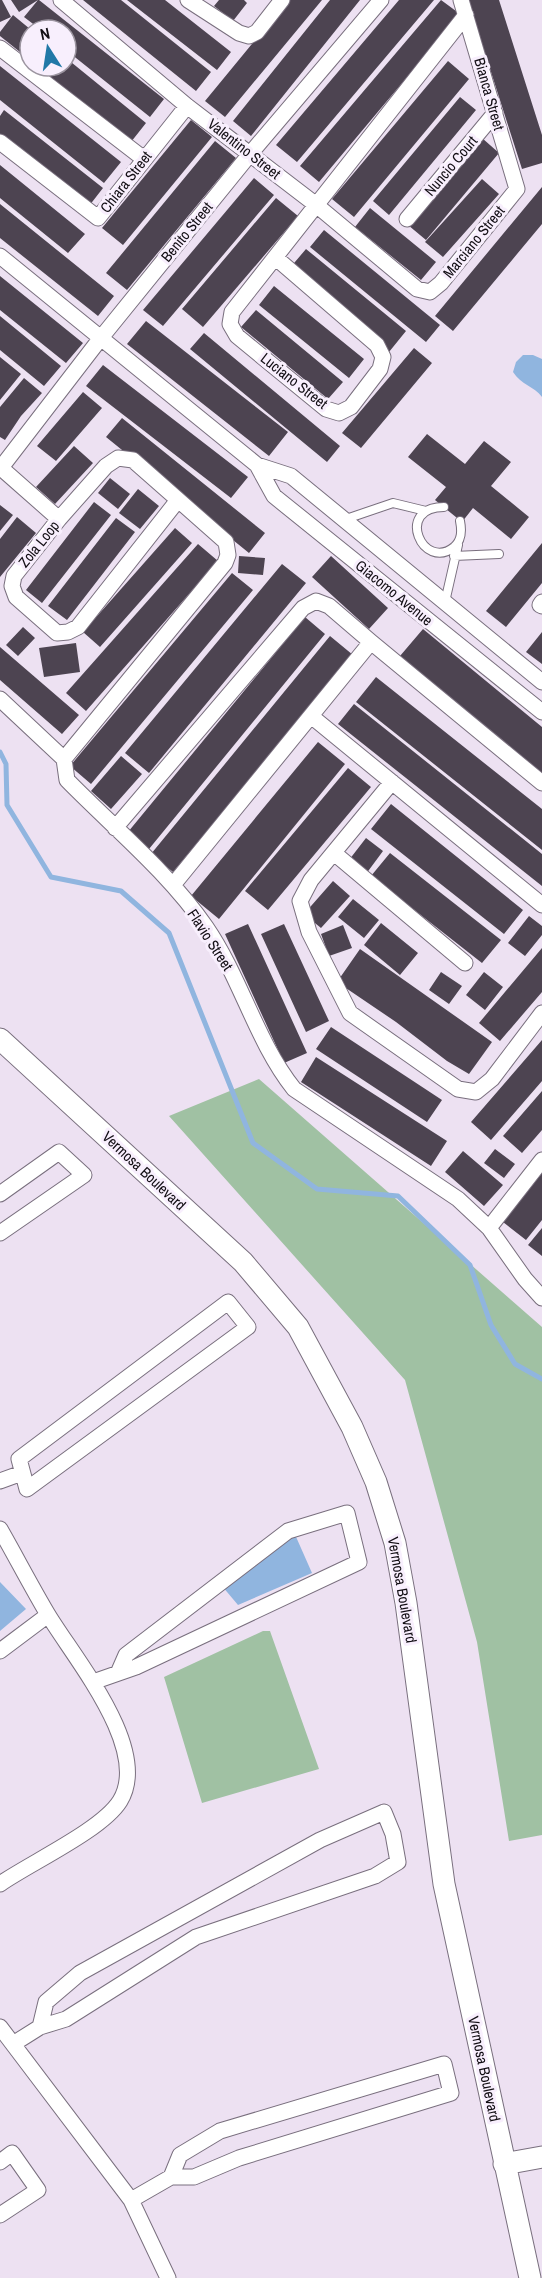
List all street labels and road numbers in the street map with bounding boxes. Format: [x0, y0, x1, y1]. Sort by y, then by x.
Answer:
street label: Bianca Street [469, 55, 510, 133]
street label: Valentino Street [203, 113, 286, 184]
street label: Nuncio Court [419, 131, 482, 200]
street label: Chiara Street [95, 146, 157, 217]
street label: Benito Street [156, 197, 218, 266]
street label: Marciano Street [438, 201, 510, 282]
street label: Luciano Street [256, 348, 333, 414]
street label: Zola Loop [13, 516, 64, 572]
street label: Giacomo Avenue [351, 555, 438, 630]
street label: Flavio Street [183, 905, 239, 975]
street label: Vermosa Boulevard [98, 1126, 191, 1215]
street label: Vermosa Boulevard [383, 1535, 422, 1645]
street label: Vermosa Boulevard [463, 2014, 506, 2124]

